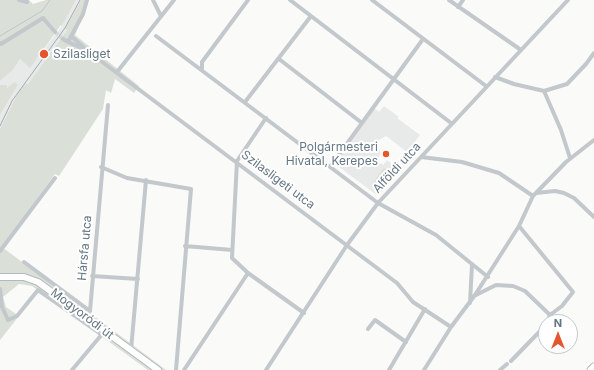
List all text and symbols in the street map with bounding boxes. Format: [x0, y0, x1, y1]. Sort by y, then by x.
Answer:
place label: Szilasliget [53, 47, 110, 61]
marker: Szilasliget [38, 48, 50, 60]
place label: Polgármesteri Hivatal, Kerepes [286, 140, 378, 168]
street label: Alföldi utca [370, 140, 424, 196]
street label: Szilasligeti utca [238, 148, 318, 212]
marker: Polgármesteri Hivatal, Kerepes [381, 149, 391, 159]
street label: Hársfa utca [75, 215, 95, 281]
street label: Mogyoródi út [48, 286, 116, 342]
north arrow [538, 314, 578, 354]
text: N [554, 316, 562, 330]

